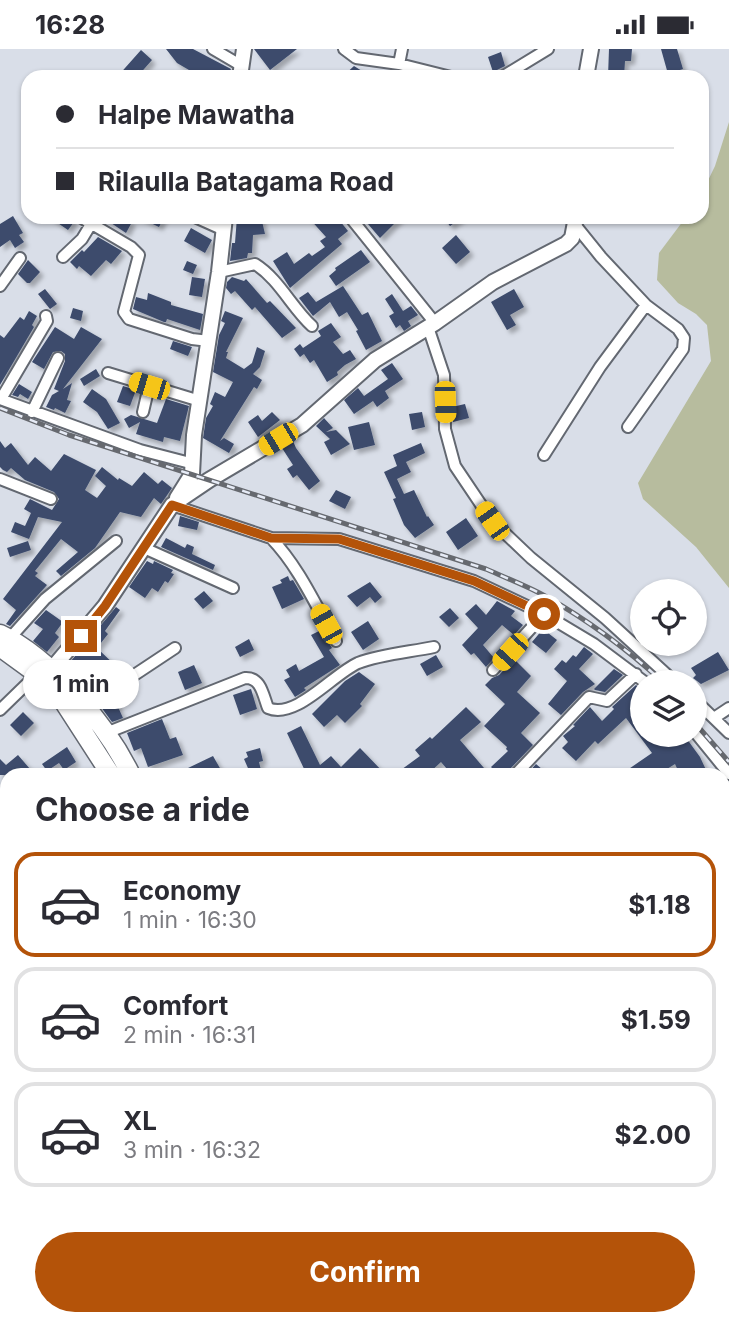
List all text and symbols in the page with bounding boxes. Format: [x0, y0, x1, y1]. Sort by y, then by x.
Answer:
text: 16:28 [35, 9, 105, 40]
text: Halpe Mawatha [98, 99, 295, 130]
text: Rilaulla Batagama Road [98, 166, 394, 197]
car [126, 370, 173, 402]
car [434, 381, 457, 423]
car [255, 419, 302, 459]
car [472, 498, 513, 544]
map controls [630, 579, 707, 747]
button: locate [630, 579, 707, 656]
route start [528, 598, 560, 630]
car [307, 601, 346, 647]
route end [65, 620, 97, 652]
car [489, 629, 532, 675]
callout: 1 min [23, 661, 139, 709]
text: 1 min [53, 670, 109, 698]
button: layers [630, 670, 707, 747]
text: Choose a ride [35, 790, 250, 829]
icon: car [39, 873, 102, 936]
text: Economy [123, 875, 241, 906]
text: $1.18 [628, 889, 691, 920]
text: 1 min · 16:30 [123, 906, 257, 934]
icon: car [39, 988, 102, 1051]
text: Comfort [123, 990, 228, 1021]
text: $1.59 [621, 1004, 691, 1035]
text: 2 min · 16:31 [123, 1021, 256, 1049]
icon: car [39, 1103, 102, 1166]
text: XL [123, 1105, 157, 1136]
text: $2.00 [615, 1119, 691, 1150]
text: 3 min · 16:32 [123, 1136, 261, 1164]
button: Confirm [35, 1232, 695, 1312]

